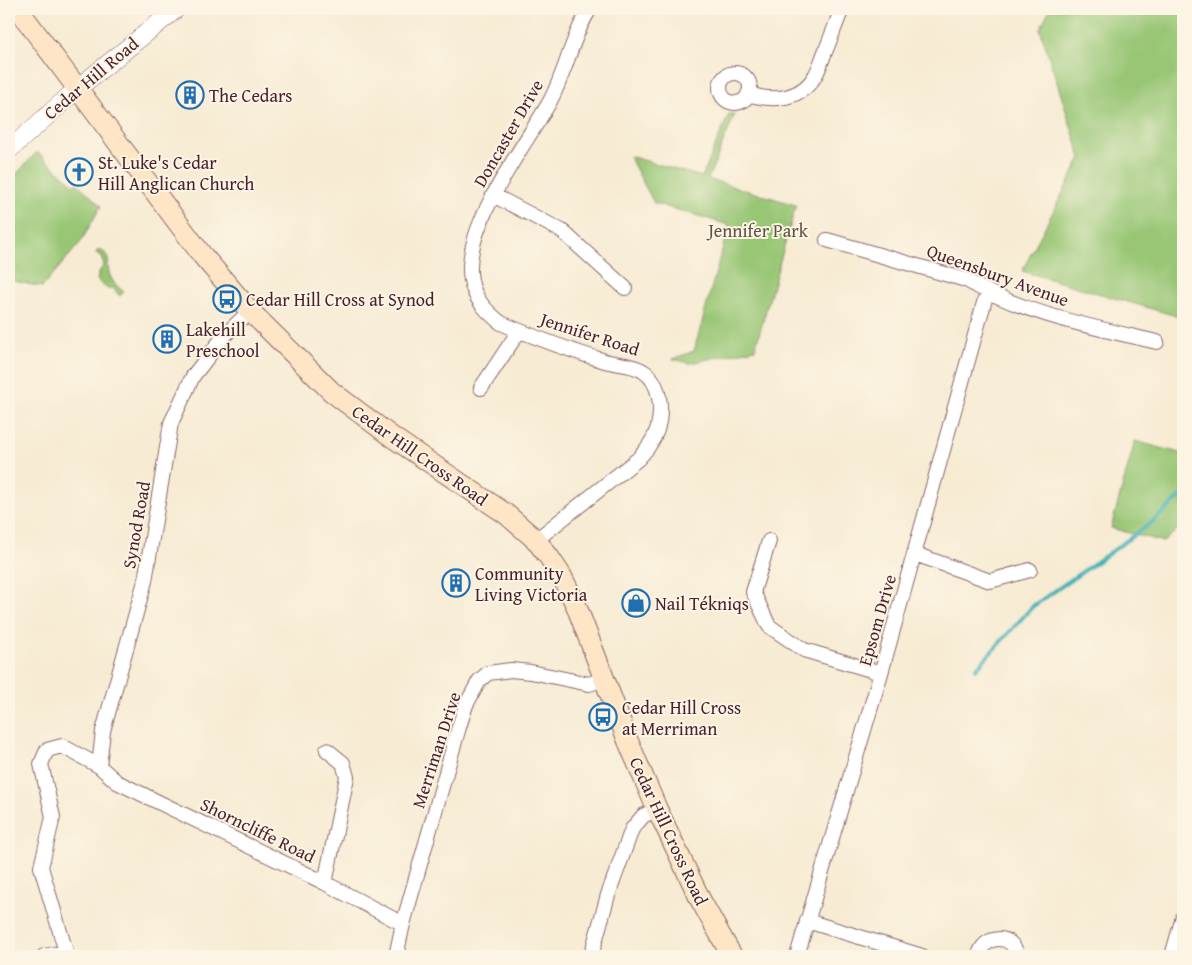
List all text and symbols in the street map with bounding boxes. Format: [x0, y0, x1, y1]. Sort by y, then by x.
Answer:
street label: Cedar Hill Road [38, 30, 145, 126]
street label: Doncaster Drive [466, 74, 550, 192]
building icon: The Cedars [175, 80, 205, 110]
place label: The Cedars [209, 82, 293, 109]
place label: St. Luke's Cedar Hill Anglican Church [98, 149, 254, 197]
church icon: St. Luke's Cedar Hill Anglican Church [64, 157, 94, 187]
park label: Jennifer Park [706, 217, 809, 244]
street label: Queensbury Avenue [923, 237, 1073, 313]
bus stop icon: Cedar Hill Cross at Synod [212, 284, 242, 314]
place label: Cedar Hill Cross at Synod [246, 286, 435, 313]
street label: Jennifer Road [535, 305, 643, 363]
place label: Lakehill Preschool [186, 316, 260, 364]
building icon: Lakehill Preschool [152, 324, 182, 354]
street label: Cedar Hill Cross Road [346, 398, 494, 512]
street label: Synod Road [115, 479, 157, 571]
place label: Community Living Victoria [475, 560, 588, 608]
building icon: Community Living Victoria [441, 568, 471, 598]
street label: Epsom Drive [851, 571, 903, 669]
shop icon: Nail Tékniqs [621, 588, 651, 618]
place label: Nail Tékniqs [655, 590, 749, 617]
street label: Merriman Drive [405, 688, 467, 812]
place label: Cedar Hill Cross at Merriman [622, 694, 741, 742]
bus stop icon: Cedar Hill Cross at Merriman [588, 702, 618, 732]
street label: Cedar Hill Cross Road [623, 752, 715, 910]
street label: Shorncliffe Road [196, 790, 320, 870]

